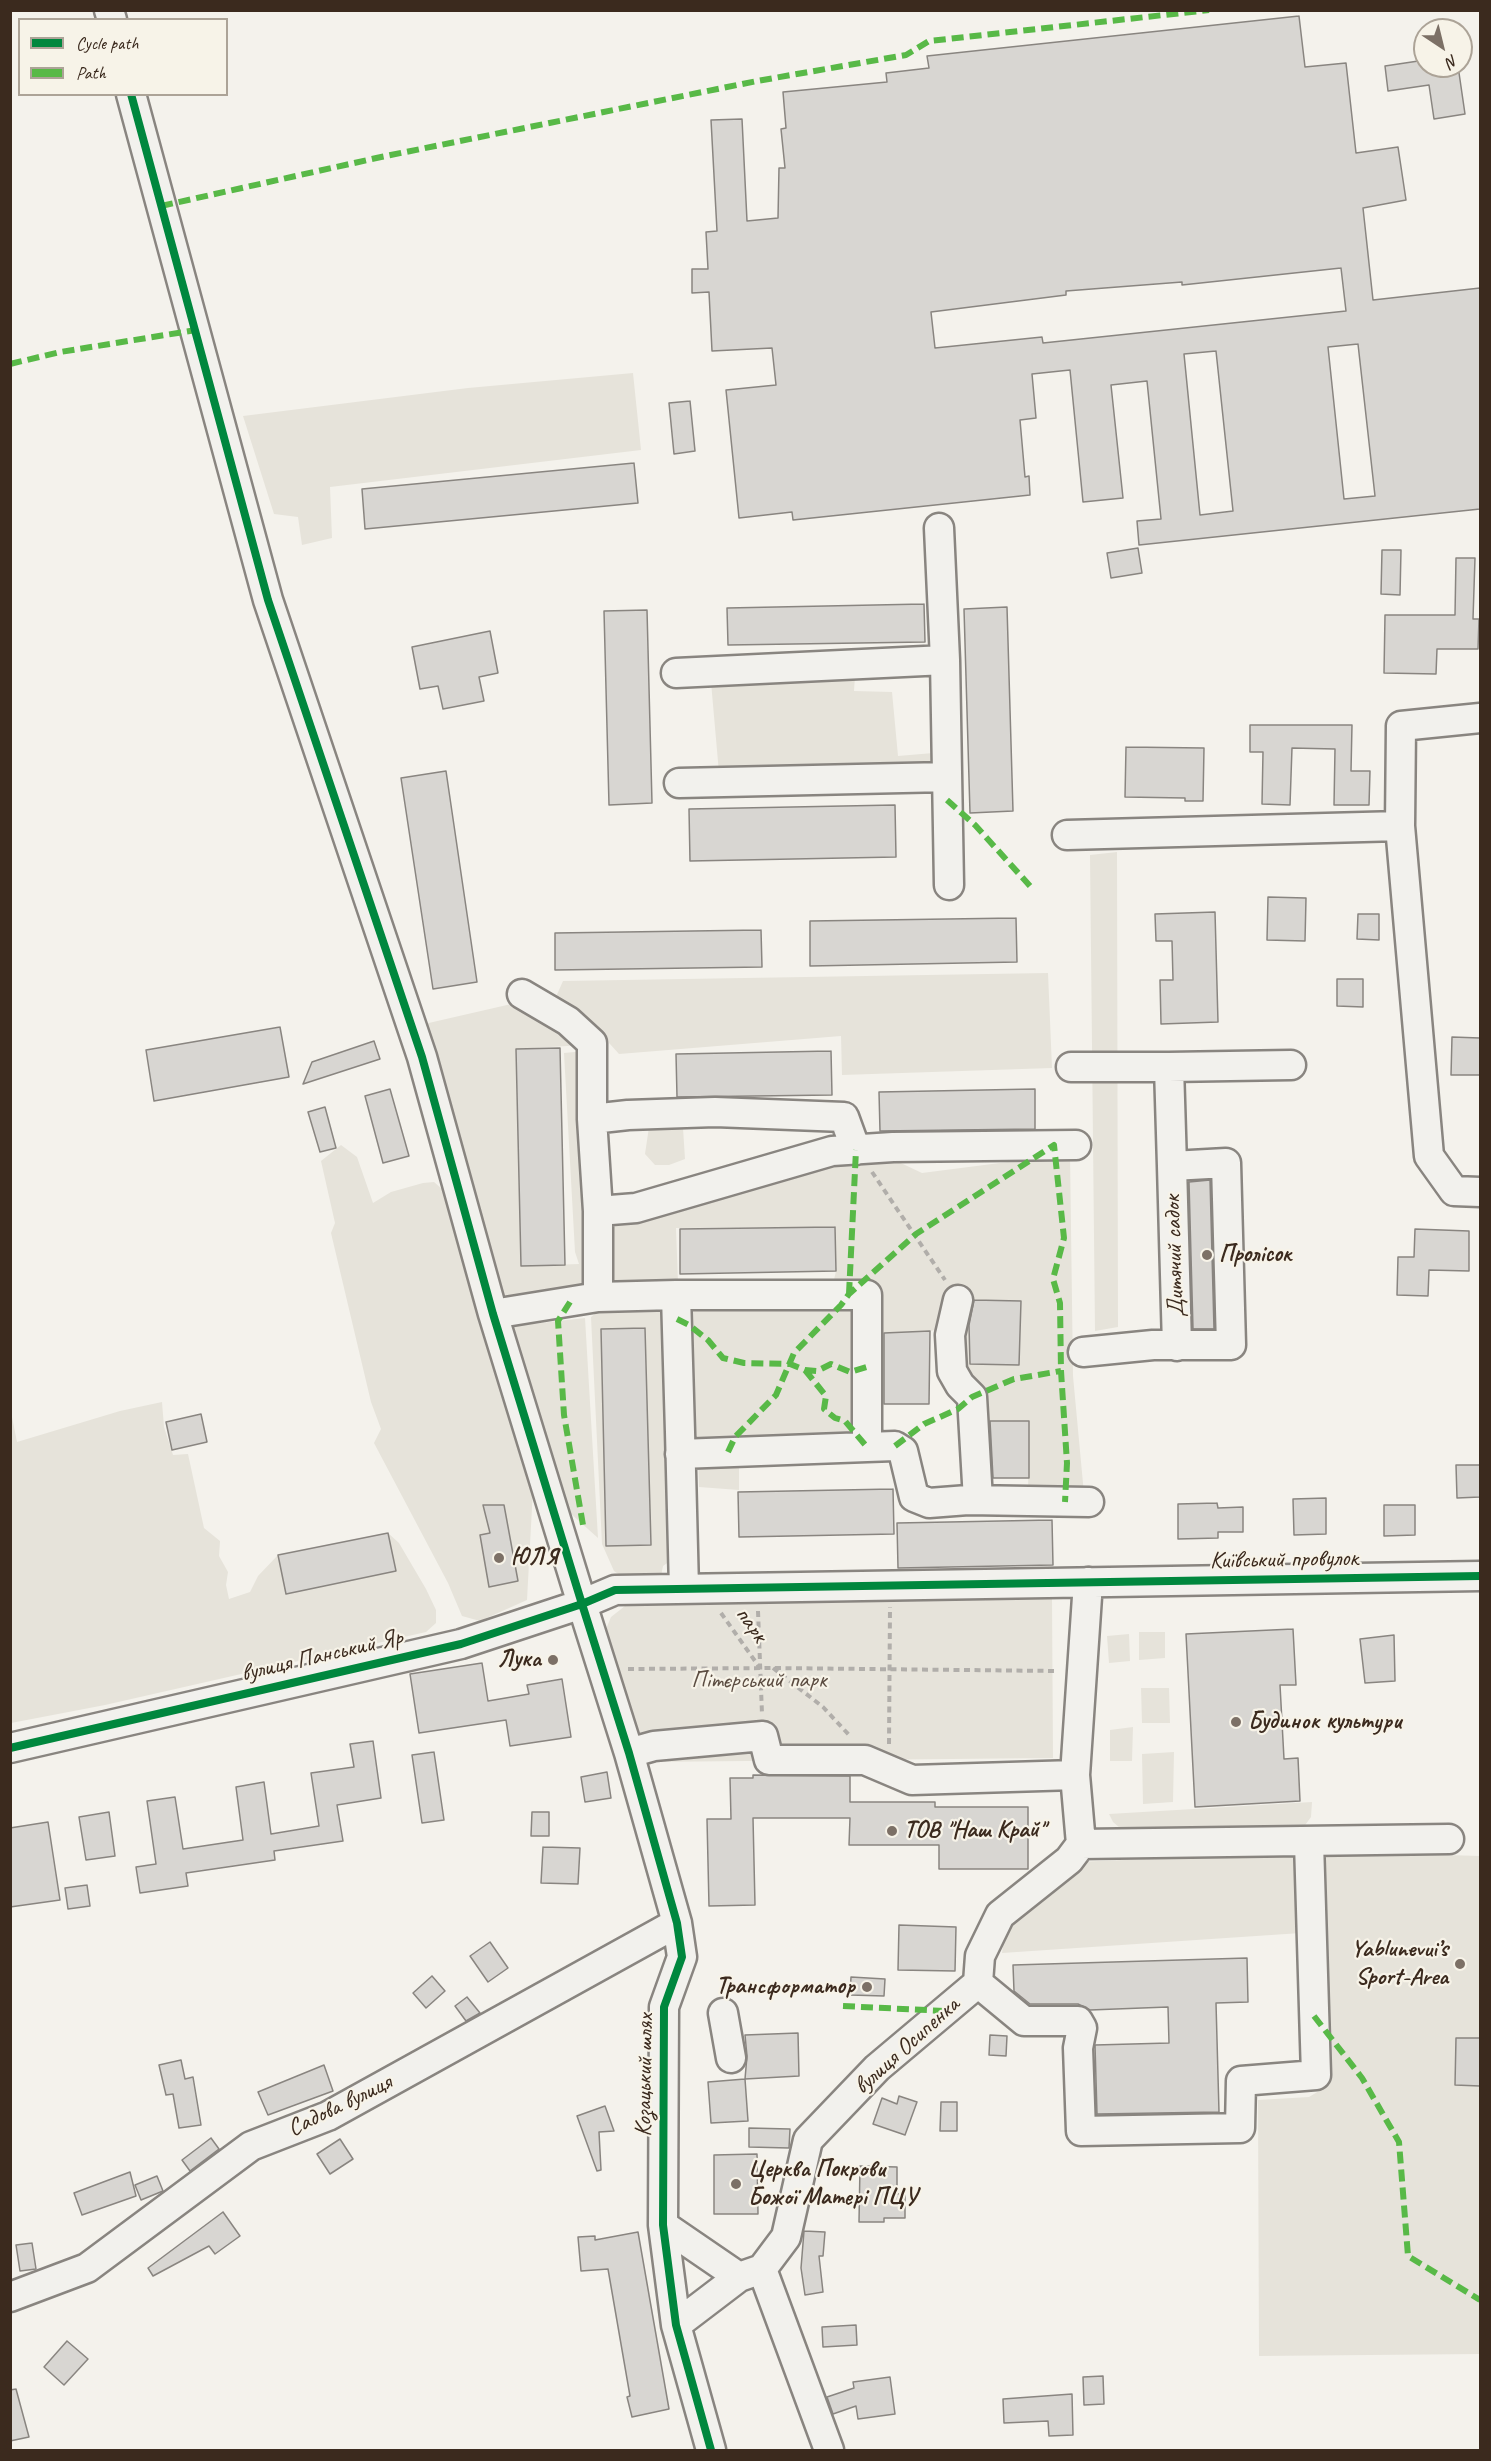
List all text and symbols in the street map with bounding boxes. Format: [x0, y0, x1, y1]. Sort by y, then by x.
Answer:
legend [18, 18, 228, 96]
north arrow [1413, 18, 1473, 78]
text: Cycle path [76, 32, 138, 54]
text: N [1442, 50, 1462, 72]
text: Path [76, 62, 106, 84]
street label: Дитячий садок [1158, 1194, 1192, 1318]
place label: Пролісок [1219, 1241, 1291, 1269]
marker: Пролісок [1200, 1248, 1214, 1262]
place label: ЮЛЯ [511, 1544, 558, 1572]
street label: Київський провулок [1210, 1544, 1358, 1576]
marker: ЮЛЯ [492, 1551, 506, 1565]
street label: парк [728, 1601, 774, 1649]
street label: вулиця Панський Яр [238, 1623, 406, 1689]
place label: Лука [497, 1646, 541, 1674]
marker: Лука [546, 1653, 560, 1667]
park label: Пітєрський парк [691, 1667, 827, 1695]
place label: Будинок культури [1248, 1708, 1401, 1736]
marker: Будинок культури [1229, 1715, 1243, 1729]
place label: ТОВ "Наш Край" [904, 1817, 1045, 1845]
marker: ТОВ "Наш Край" [885, 1824, 899, 1838]
place label: Yablunevui’s Sport-Area [1351, 1936, 1448, 1992]
marker: Yablunevui’s Sport-Area [1453, 1957, 1467, 1971]
place label: Трансформатор [716, 1973, 855, 2001]
marker: Трансформатор [860, 1980, 874, 1994]
street label: вулиця Осипенка [848, 1991, 966, 2101]
street label: Козацький шлях [630, 2013, 660, 2137]
street label: Садова вулиця [283, 2068, 397, 2144]
place label: Церква Покрови Божої Матері ПЦУ [748, 2156, 917, 2212]
marker: Церква Покрови Божої Матері ПЦУ [729, 2177, 743, 2191]

